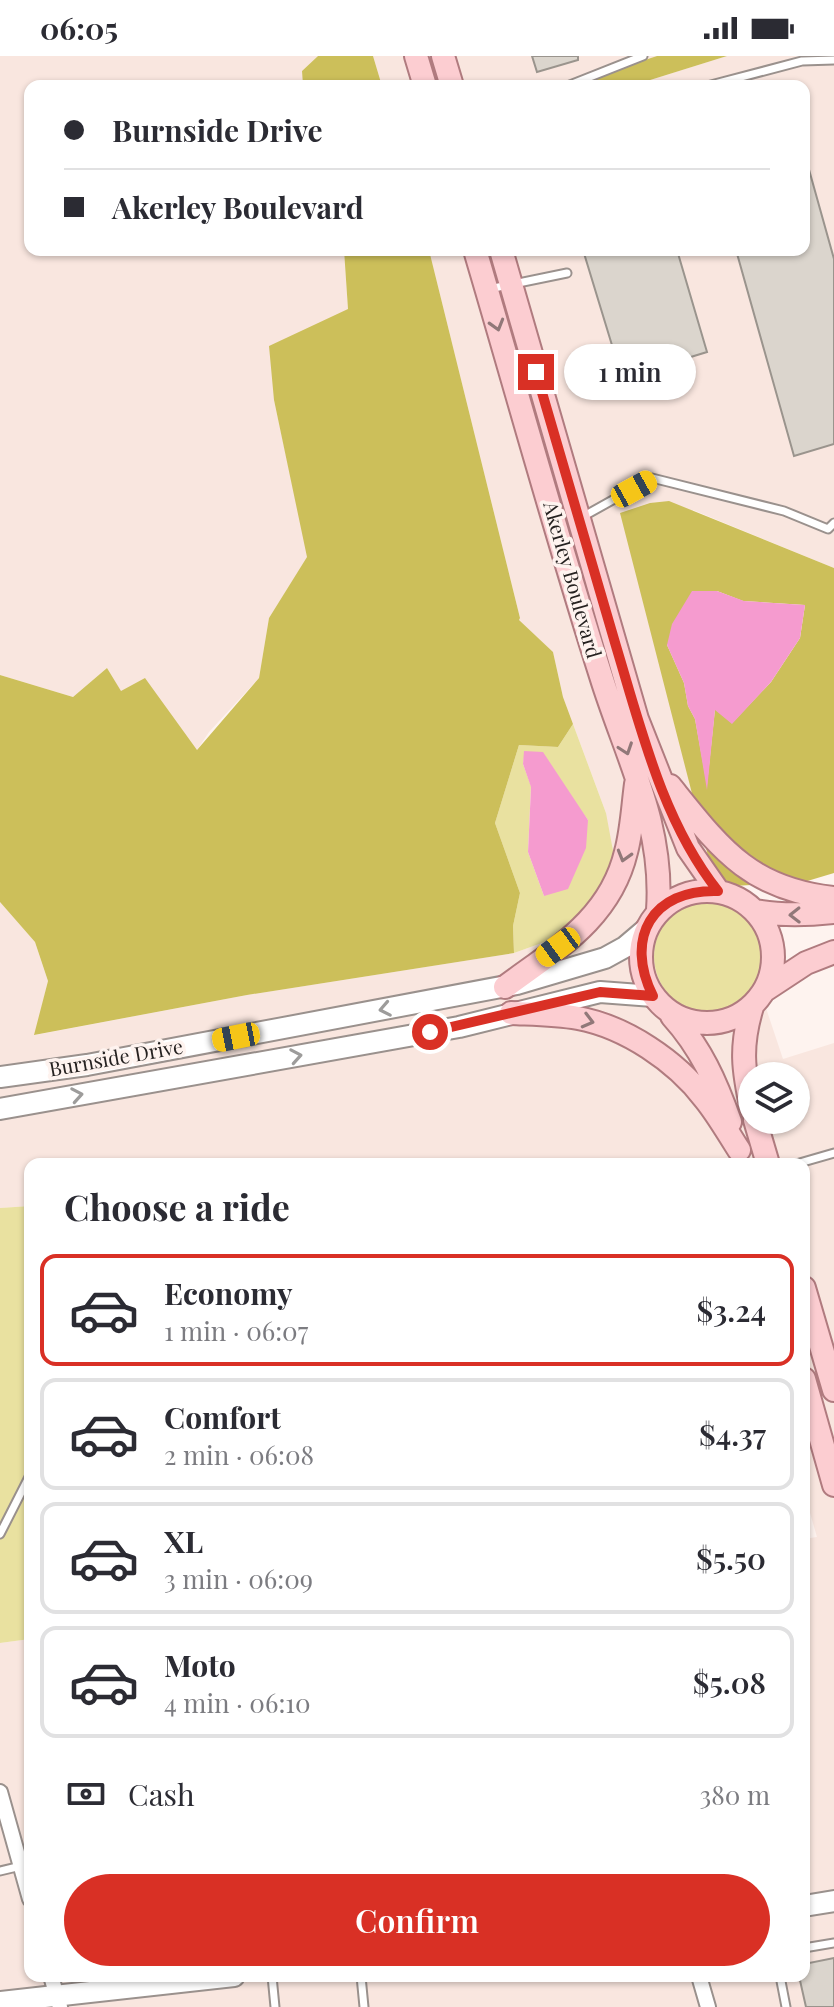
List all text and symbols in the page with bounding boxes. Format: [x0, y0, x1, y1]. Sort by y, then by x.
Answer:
text: 06:05 [40, 8, 118, 48]
text: Burnside Drive [112, 110, 323, 150]
text: Akerley Boulevard [112, 187, 364, 227]
one-way arrow [488, 317, 504, 331]
callout: 1 min [564, 344, 696, 400]
route end [518, 354, 554, 390]
text: 1 min [598, 354, 662, 389]
car [607, 467, 661, 511]
street label: Akerley Boulevard [538, 497, 609, 662]
one-way arrow [617, 741, 633, 755]
one-way arrow [617, 848, 633, 862]
one-way arrow [788, 906, 801, 924]
car [532, 923, 584, 971]
one-way arrow [379, 1000, 393, 1017]
one-way arrow [581, 1012, 595, 1029]
route start [412, 1014, 448, 1050]
car [210, 1021, 262, 1053]
street label: Burnside Drive [47, 1031, 185, 1082]
one-way arrow [290, 1048, 303, 1065]
map controls [738, 1062, 810, 1134]
button: layers [738, 1062, 810, 1134]
one-way arrow [70, 1088, 84, 1105]
text: Choose a ride [64, 1182, 290, 1230]
text: Economy [164, 1273, 293, 1313]
icon: car [68, 1274, 140, 1346]
text: $3.24 [697, 1290, 766, 1330]
text: 1 min · 06:07 [164, 1313, 308, 1348]
text: Comfort [164, 1397, 281, 1437]
icon: car [68, 1398, 140, 1470]
text: $4.37 [699, 1414, 766, 1454]
text: 2 min · 06:08 [164, 1437, 314, 1472]
text: XL [164, 1521, 203, 1561]
icon: car [68, 1522, 140, 1594]
text: $5.50 [696, 1538, 766, 1578]
text: 3 min · 06:09 [164, 1561, 313, 1596]
text: Moto [164, 1645, 236, 1685]
icon: car [68, 1646, 140, 1718]
text: $5.08 [693, 1662, 766, 1702]
text: 4 min · 06:10 [164, 1685, 311, 1720]
icon: cash [64, 1772, 108, 1816]
text: Cash [128, 1774, 195, 1814]
text: 380 m [700, 1777, 770, 1812]
button: Confirm [64, 1874, 770, 1966]

